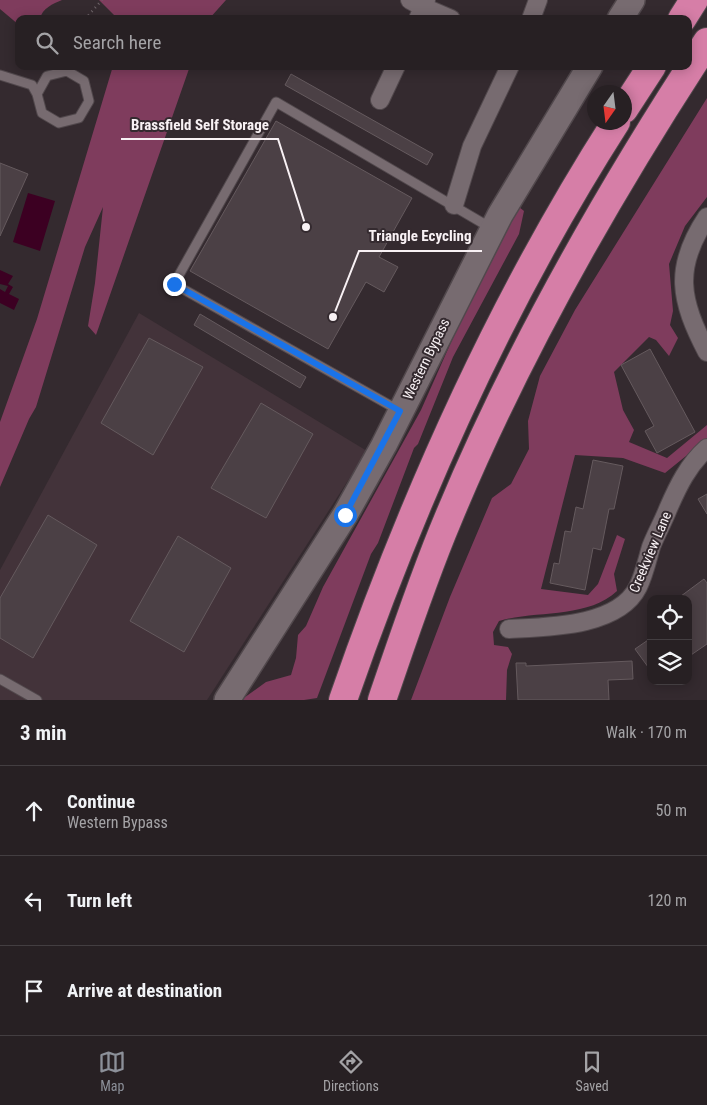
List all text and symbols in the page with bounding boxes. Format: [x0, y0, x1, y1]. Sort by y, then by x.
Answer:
search box [15, 15, 692, 70]
icon: search [33, 29, 61, 57]
text: Search here [73, 31, 161, 54]
north arrow [587, 85, 632, 130]
callout: Brassfield Self Storage [121, 109, 278, 139]
text: Brassfield Self Storage [131, 116, 269, 134]
callout: Triangle Ecycling [359, 221, 482, 251]
text: Triangle Ecycling [369, 227, 471, 245]
route end [163, 273, 186, 296]
street label: Western Bypass [399, 316, 453, 402]
route start [334, 504, 357, 527]
street label: Creekview Lane [626, 509, 674, 595]
map controls [647, 595, 692, 685]
button: locate [647, 595, 692, 640]
button: layers [647, 640, 692, 685]
text: 3 min [20, 721, 67, 745]
text: Walk · 170 m [606, 723, 687, 742]
text: Continue [67, 790, 135, 813]
icon: ahead [20, 797, 48, 825]
text: 50 m [655, 801, 687, 820]
text: Western Bypass [67, 813, 168, 832]
icon: left [20, 887, 48, 915]
text: Turn left [67, 889, 132, 912]
text: 120 m [648, 891, 687, 910]
icon: arrive [20, 977, 48, 1005]
text: Arrive at destination [67, 979, 222, 1002]
tab: Map [98, 1048, 126, 1094]
tab: Directions [323, 1048, 379, 1094]
tab: Saved [575, 1048, 609, 1094]

